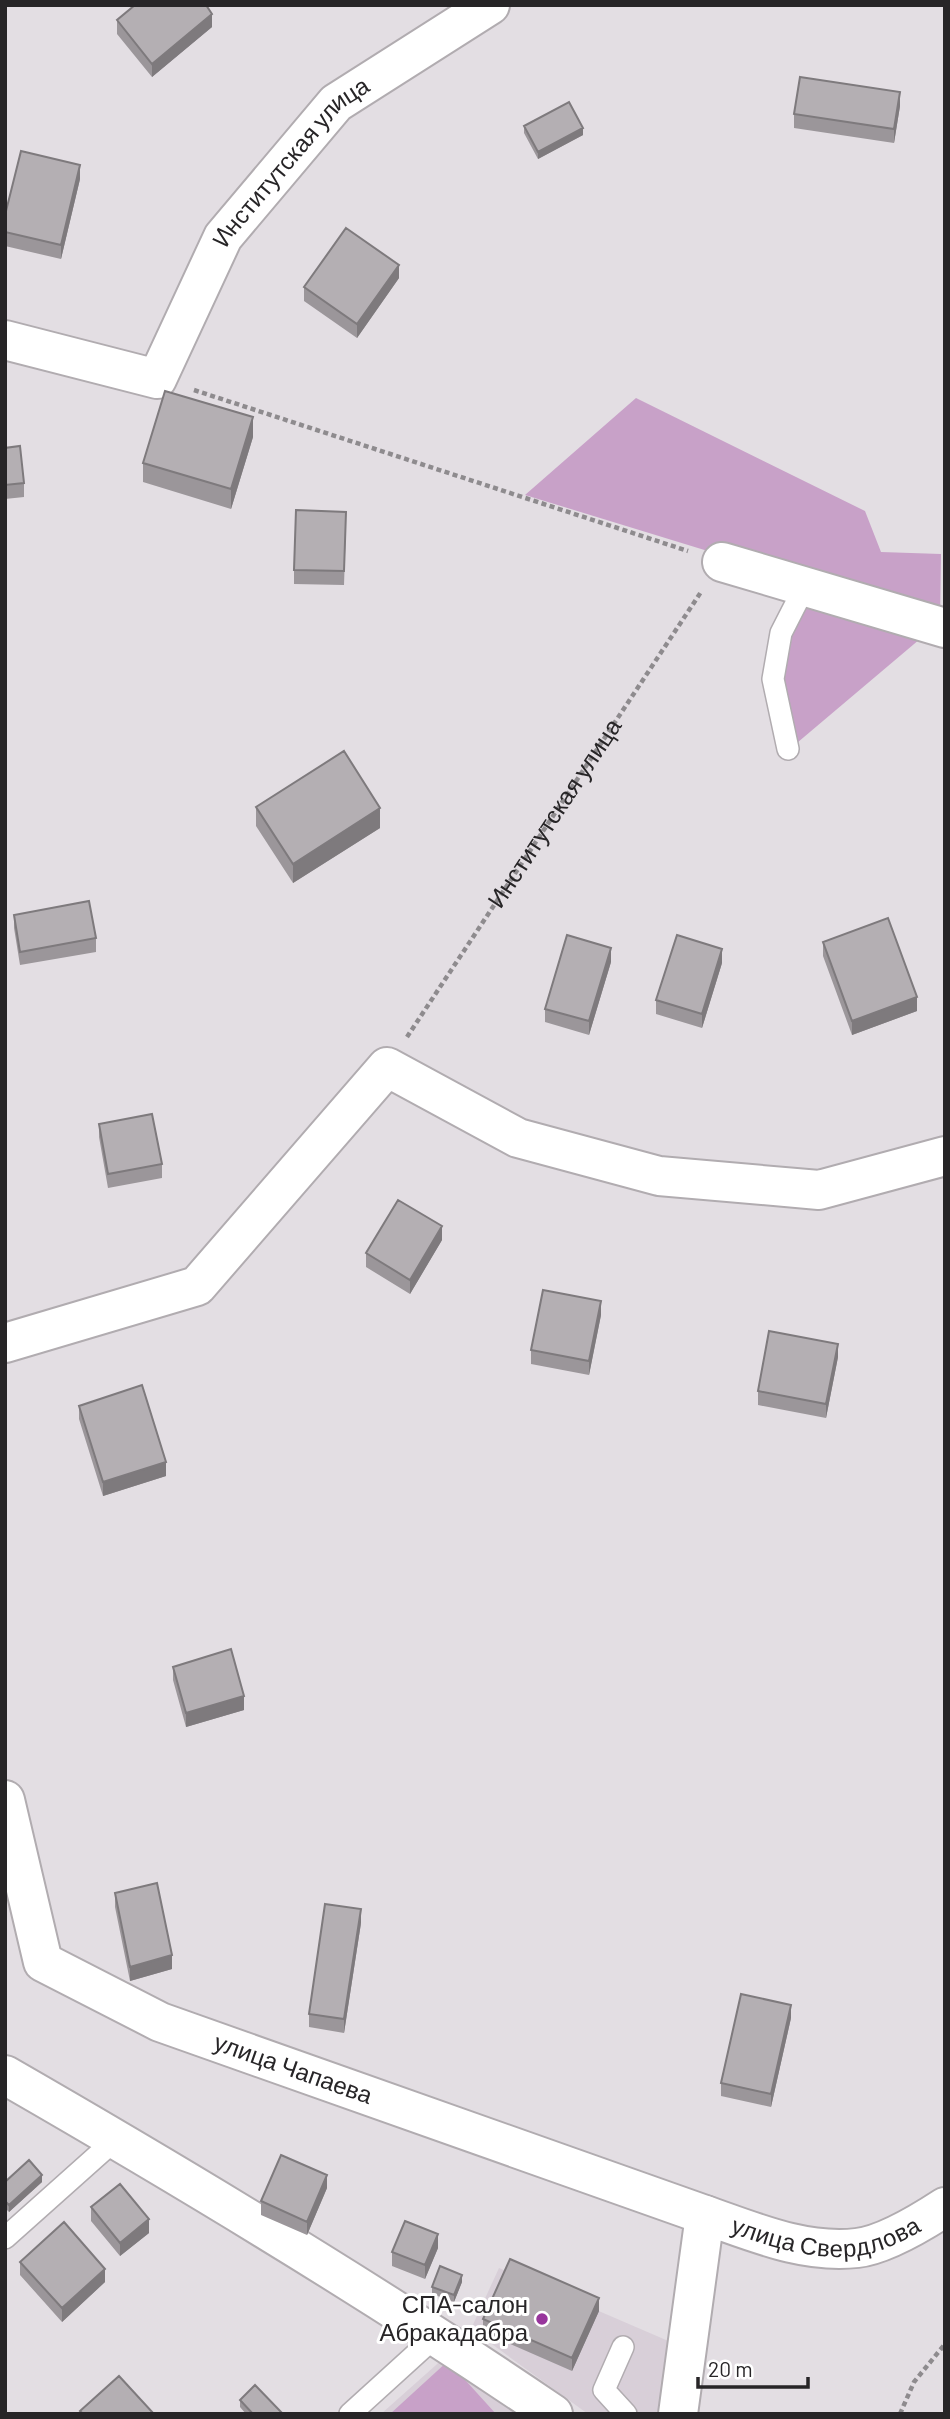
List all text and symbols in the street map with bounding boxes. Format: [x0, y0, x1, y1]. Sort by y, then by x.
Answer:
street label: Институтская улица [205, 69, 375, 251]
street label: Институтская улица [480, 712, 627, 913]
street label: улица Чапаева [211, 2026, 377, 2109]
street label: улица Свердлова [728, 2209, 925, 2262]
place label: СПА-салон Абракадабра [379, 2289, 529, 2346]
marker: СПА-салон Абракадабра [534, 2311, 550, 2327]
scale bar [698, 2346, 808, 2390]
text: 20 m [708, 2356, 753, 2381]

